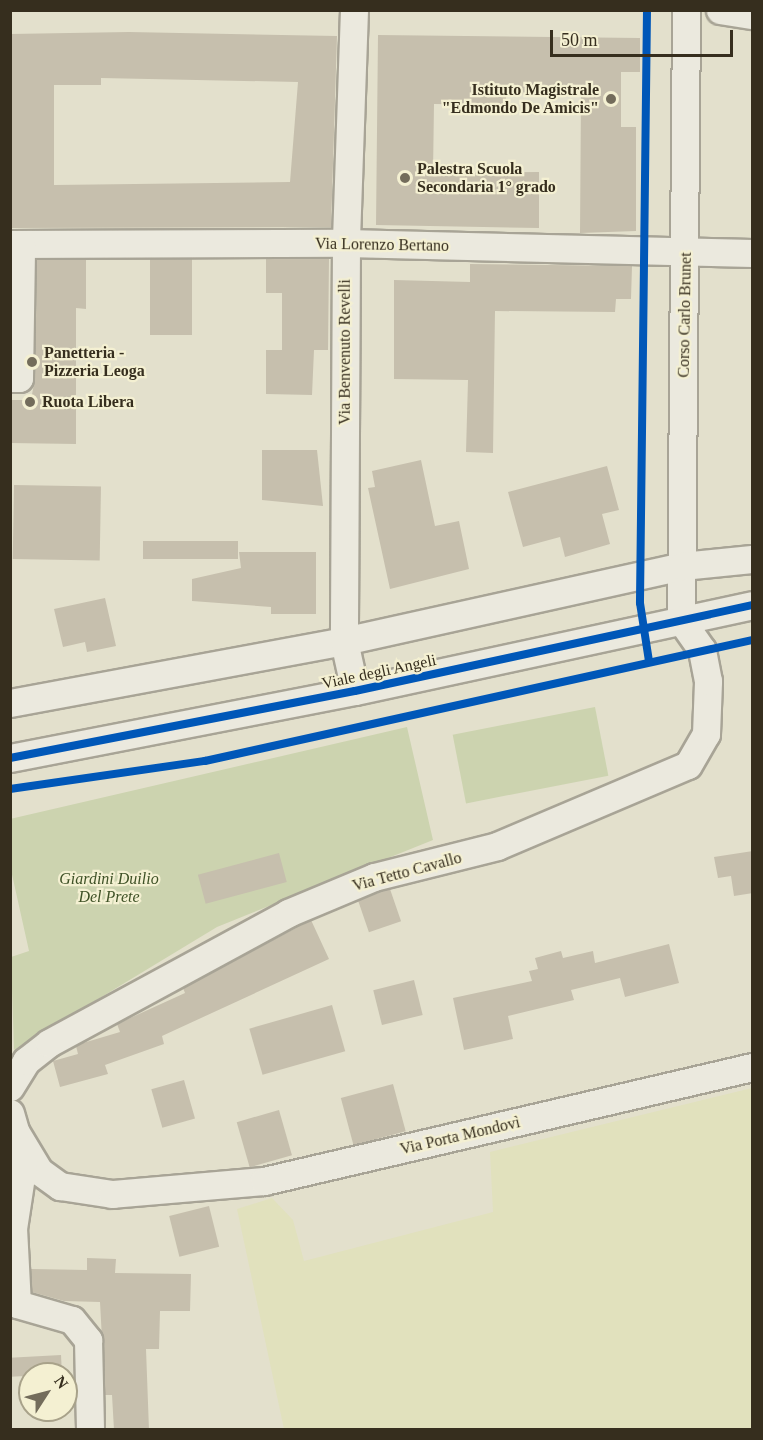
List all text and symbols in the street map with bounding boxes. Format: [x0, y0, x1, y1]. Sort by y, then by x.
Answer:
scale bar [553, 18, 736, 56]
text: 50 m [561, 30, 598, 50]
place label: Istituto Magistrale "Edmondo De Amicis" [441, 80, 599, 118]
marker: Istituto Magistrale "Edmondo De Amicis" [604, 92, 618, 106]
place label: Palestra Scuola Secondaria 1° grado [417, 159, 556, 197]
marker: Palestra Scuola Secondaria 1° grado [398, 171, 412, 185]
street label: Via Lorenzo Bertano [315, 234, 449, 256]
street label: Corso Carlo Brunet [674, 252, 696, 378]
street label: Via Benvenuto Revelli [335, 279, 355, 425]
place label: Panetteria - Pizzeria Leoga [44, 343, 145, 381]
marker: Panetteria - Pizzeria Leoga [25, 355, 39, 369]
place label: Ruota Libera [42, 392, 134, 412]
marker: Ruota Libera [23, 395, 37, 409]
street label: Viale degli Angeli [320, 650, 438, 694]
street label: Via Tetto Cavallo [350, 848, 464, 896]
park label: Giardini Duilio Del Prete [59, 869, 159, 907]
street label: Via Porta Mondovì [398, 1113, 522, 1159]
north arrow [18, 1362, 78, 1422]
text: N [51, 1373, 72, 1392]

